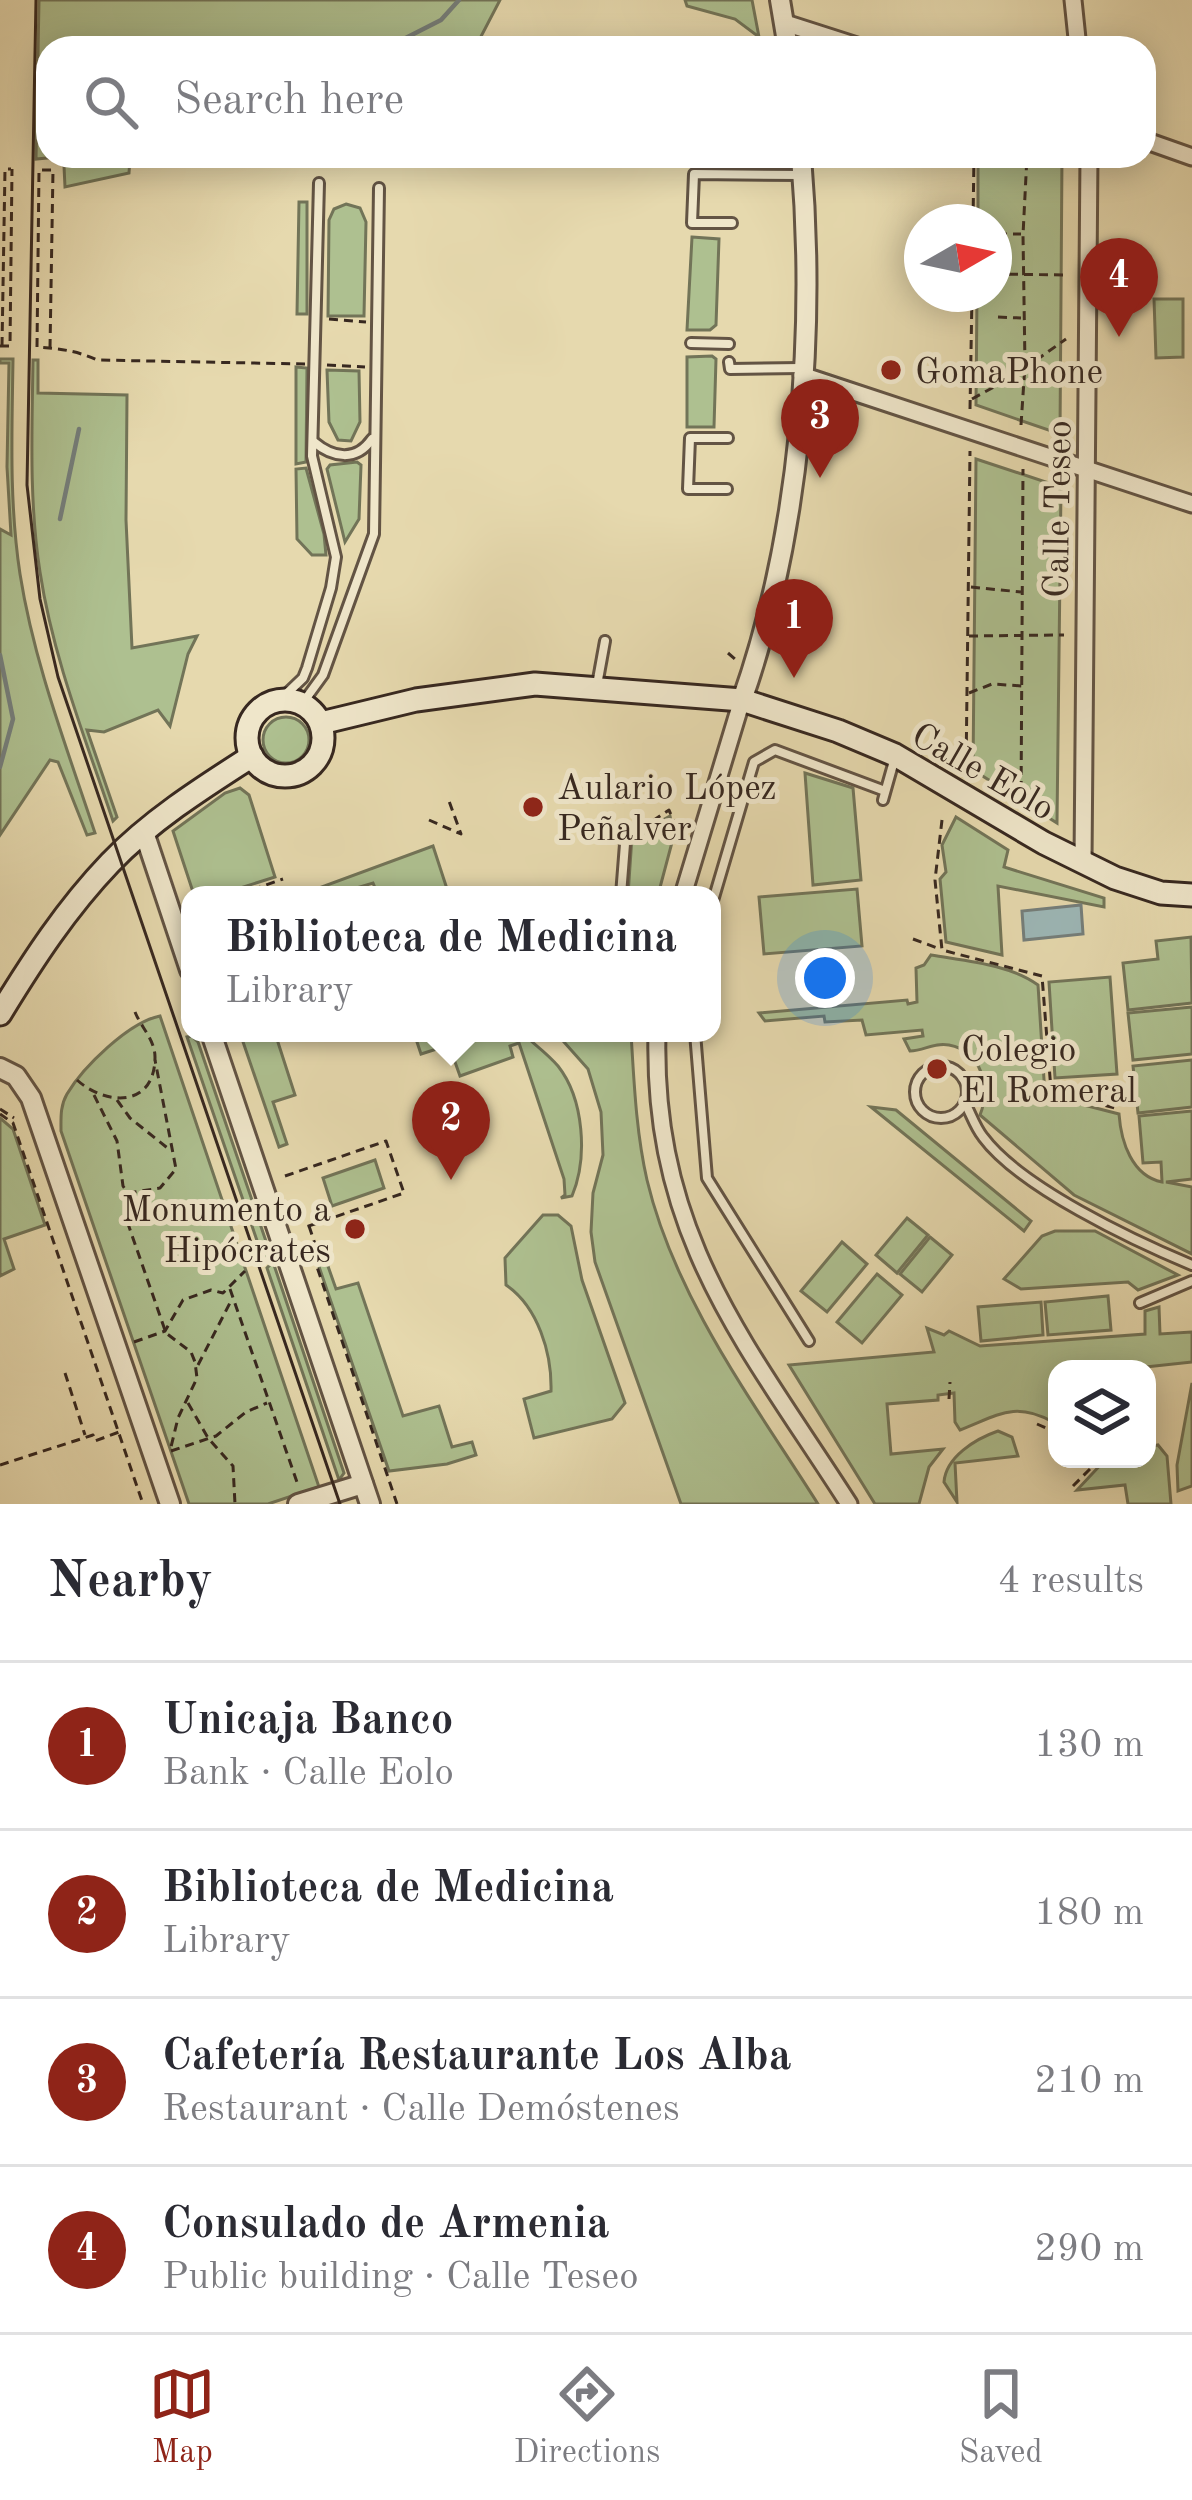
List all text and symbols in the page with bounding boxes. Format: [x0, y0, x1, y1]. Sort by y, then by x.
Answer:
search box [36, 36, 1156, 168]
icon: search [78, 69, 144, 135]
text: Search here [174, 79, 404, 124]
north arrow [904, 204, 1012, 312]
pin: 4 [1080, 238, 1158, 337]
place label: GomaPhone [915, 356, 1103, 392]
marker: GomaPhone [878, 357, 904, 383]
pin: 3 [781, 379, 859, 478]
street label: Calle Teseo [1040, 420, 1080, 598]
pin: 1 [755, 579, 833, 678]
street label: Calle Eolo [904, 718, 1060, 829]
place label: Aulario López Peñalver [557, 772, 777, 849]
marker: Aulario López Peñalver [520, 794, 546, 820]
popup [181, 886, 721, 1042]
text: Biblioteca de Medicina [225, 917, 677, 962]
your location [795, 948, 855, 1008]
text: Library [225, 972, 353, 1011]
place label: Colegio El Romeral [961, 1034, 1137, 1111]
marker: Colegio El Romeral [924, 1056, 950, 1082]
pin: 2 [412, 1081, 490, 1180]
place label: Monumento a Hipócrates [121, 1194, 331, 1271]
marker: Monumento a Hipócrates [342, 1216, 368, 1242]
map controls [1048, 1360, 1156, 1468]
button: layers [1048, 1360, 1156, 1468]
text: Nearby [48, 1557, 213, 1608]
text: 4 results [998, 1562, 1144, 1601]
text: Unicaja Banco [162, 1699, 453, 1744]
text: 1 [76, 1726, 98, 1765]
text: 130 m [1034, 1726, 1144, 1765]
text: Bank · Calle Eolo [162, 1754, 454, 1793]
text: Biblioteca de Medicina [162, 1867, 614, 1912]
text: 2 [76, 1894, 98, 1933]
text: 180 m [1034, 1894, 1144, 1933]
text: Library [162, 1922, 291, 1961]
text: Cafetería Restaurante Los Alba [162, 2035, 792, 2080]
text: 3 [76, 2062, 98, 2101]
text: 210 m [1034, 2062, 1144, 2101]
text: Restaurant · Calle Demóstenes [162, 2090, 680, 2129]
text: Consulado de Armenia [162, 2203, 610, 2248]
text: 4 [76, 2230, 98, 2269]
text: 290 m [1034, 2230, 1144, 2269]
text: Public building · Calle Teseo [162, 2258, 639, 2297]
tab: Map [149, 2361, 215, 2474]
tab: Directions [514, 2361, 660, 2474]
tab: Saved [959, 2361, 1043, 2474]

